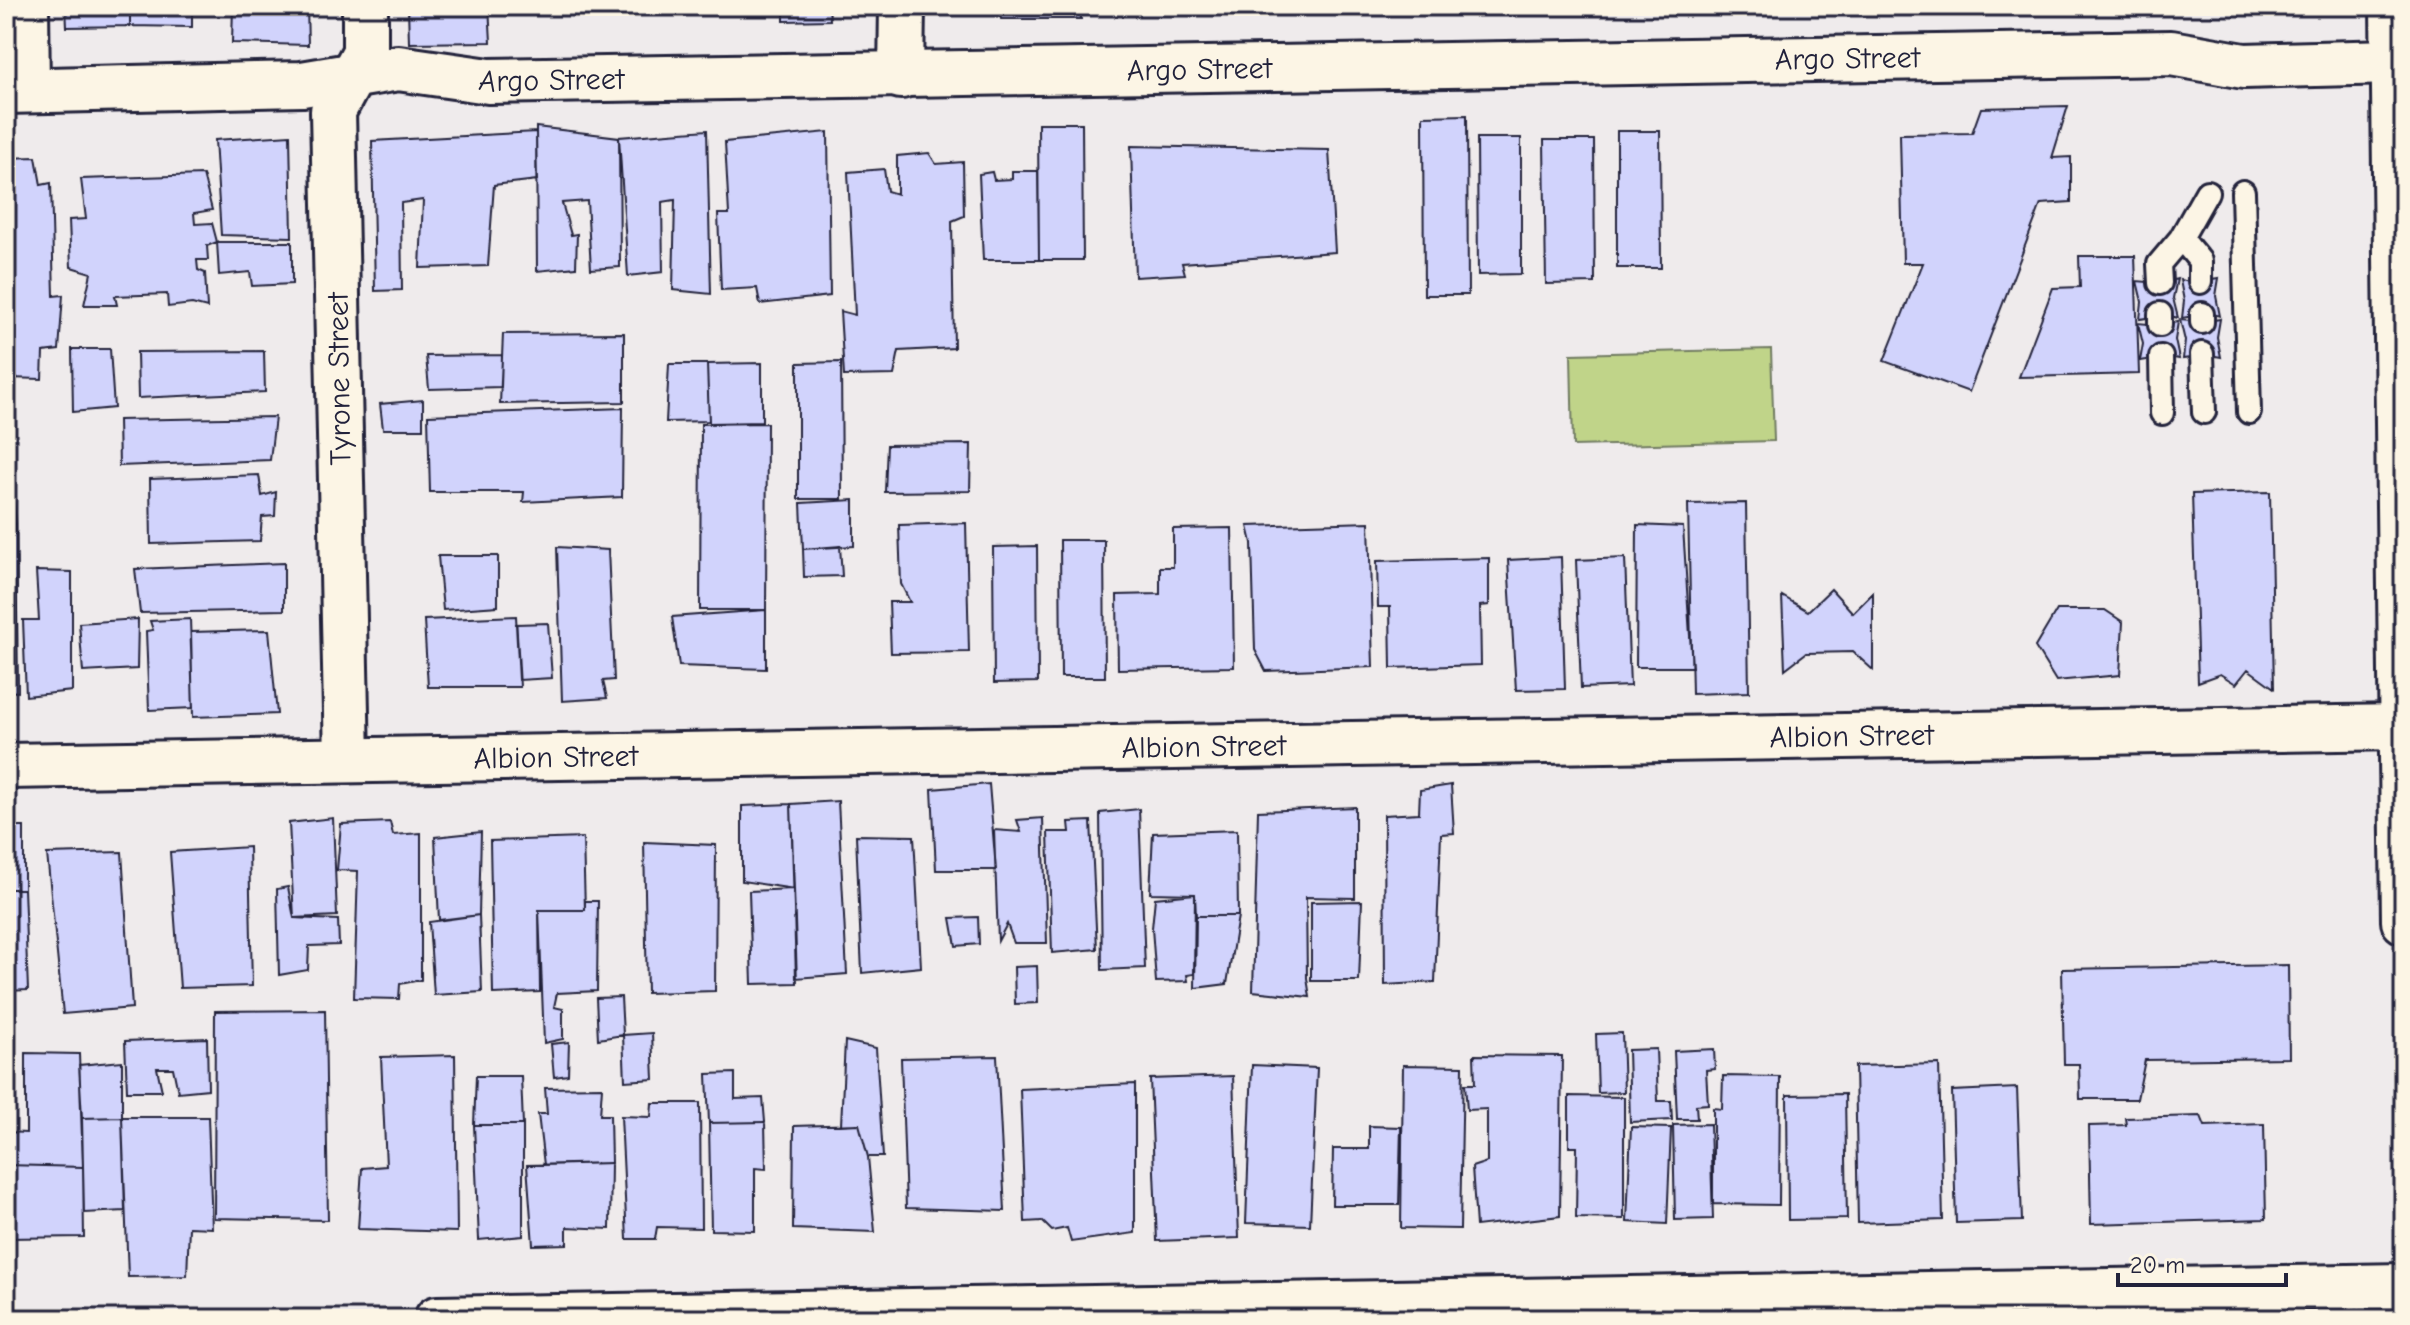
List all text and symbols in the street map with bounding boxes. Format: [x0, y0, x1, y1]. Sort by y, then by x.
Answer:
street label: Argo Street [1774, 40, 1922, 78]
street label: Argo Street [1127, 51, 1274, 88]
street label: Argo Street [477, 62, 626, 100]
street label: Tyrone Street [320, 291, 359, 466]
street label: Albion Street [1769, 718, 1936, 755]
street label: Albion Street [1121, 728, 1288, 766]
street label: Albion Street [473, 739, 640, 776]
scale bar [2118, 1237, 2286, 1287]
text: 20 m [2130, 1251, 2185, 1279]

